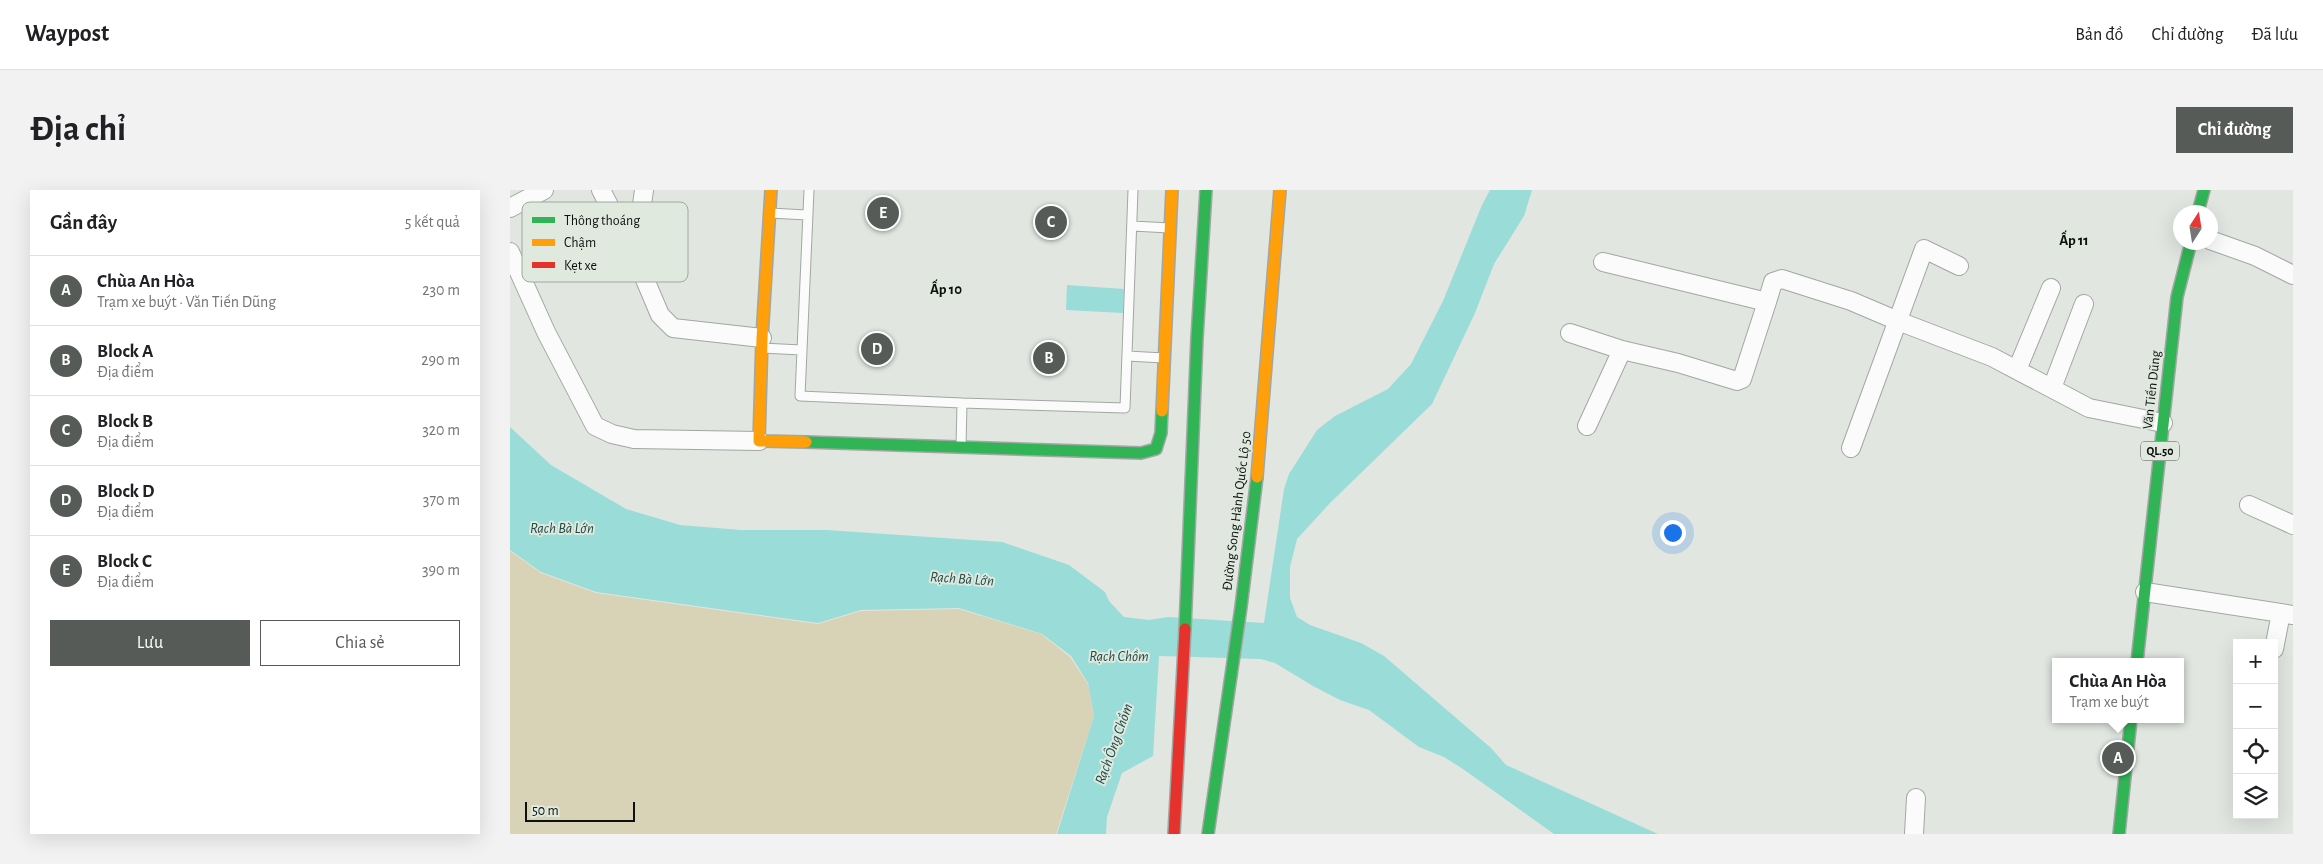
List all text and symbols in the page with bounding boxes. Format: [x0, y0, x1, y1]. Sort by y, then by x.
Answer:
text: Waypost [25, 22, 109, 46]
text: Bản đồ [2075, 26, 2123, 44]
text: Chỉ đường [2151, 26, 2223, 44]
text: Đã lưu [2251, 26, 2298, 44]
button: Chỉ đường [2176, 107, 2293, 153]
text: Địa chỉ [30, 112, 126, 147]
pin: E [867, 194, 899, 232]
legend [522, 202, 688, 282]
pin: C [1035, 203, 1067, 241]
north arrow [2173, 205, 2218, 250]
text: Gần đây [50, 212, 117, 233]
text: 5 kết quả [405, 214, 460, 230]
text: Thông thoáng [564, 214, 640, 228]
district label: Ấp 11 [2059, 230, 2089, 248]
text: Chậm [564, 236, 596, 250]
text: Kẹt xe [564, 259, 597, 273]
text: Chùa An Hòa [97, 272, 195, 291]
district label: Ấp 10 [930, 279, 962, 297]
text: A [61, 282, 71, 298]
text: 230 m [422, 282, 460, 298]
text: Trạm xe buýt · Văn Tiến Dũng [97, 294, 276, 310]
pin: D [861, 330, 893, 368]
pin: B [1033, 339, 1065, 377]
text: Block A [97, 342, 153, 361]
street label: Văn Tiến Dũng [2140, 350, 2163, 430]
text: B [61, 352, 71, 368]
text: 290 m [421, 352, 460, 368]
text: Địa điểm [97, 364, 154, 380]
text: Block B [97, 412, 153, 431]
text: C [62, 422, 70, 438]
text: 320 m [422, 422, 460, 438]
street label: Đường Song Hành Quốc Lộ 50 [1219, 430, 1254, 592]
text: Địa điểm [97, 434, 154, 450]
road number: QL.50 [2141, 442, 2179, 460]
text: Block D [97, 482, 154, 501]
text: D [61, 492, 71, 508]
text: 370 m [423, 492, 460, 508]
text: Địa điểm [97, 504, 154, 520]
your location [1660, 520, 1686, 546]
water label: Rạch Bà Lớn [530, 521, 594, 536]
text: Block C [97, 552, 152, 571]
text: E [62, 562, 70, 578]
text: 390 m [422, 562, 460, 578]
water label: Rạch Bà Lớn [929, 569, 995, 589]
text: Địa điểm [97, 574, 154, 590]
button: Lưu [50, 620, 250, 666]
button: Chia sẻ [260, 620, 460, 666]
map controls [2233, 639, 2278, 819]
button: + [2233, 639, 2278, 684]
water label: Rạch Chồm [1089, 649, 1149, 664]
popup [2052, 658, 2184, 723]
text: Chùa An Hòa [2069, 672, 2167, 691]
button: − [2233, 684, 2278, 729]
text: Trạm xe buýt [2069, 694, 2149, 710]
water label: Rạch Ông Chồm [1092, 701, 1136, 786]
button: locate [2233, 729, 2278, 774]
pin: A [2102, 739, 2134, 777]
button: layers [2233, 774, 2278, 819]
scale bar [525, 799, 635, 822]
text: 50 m [532, 804, 559, 818]

